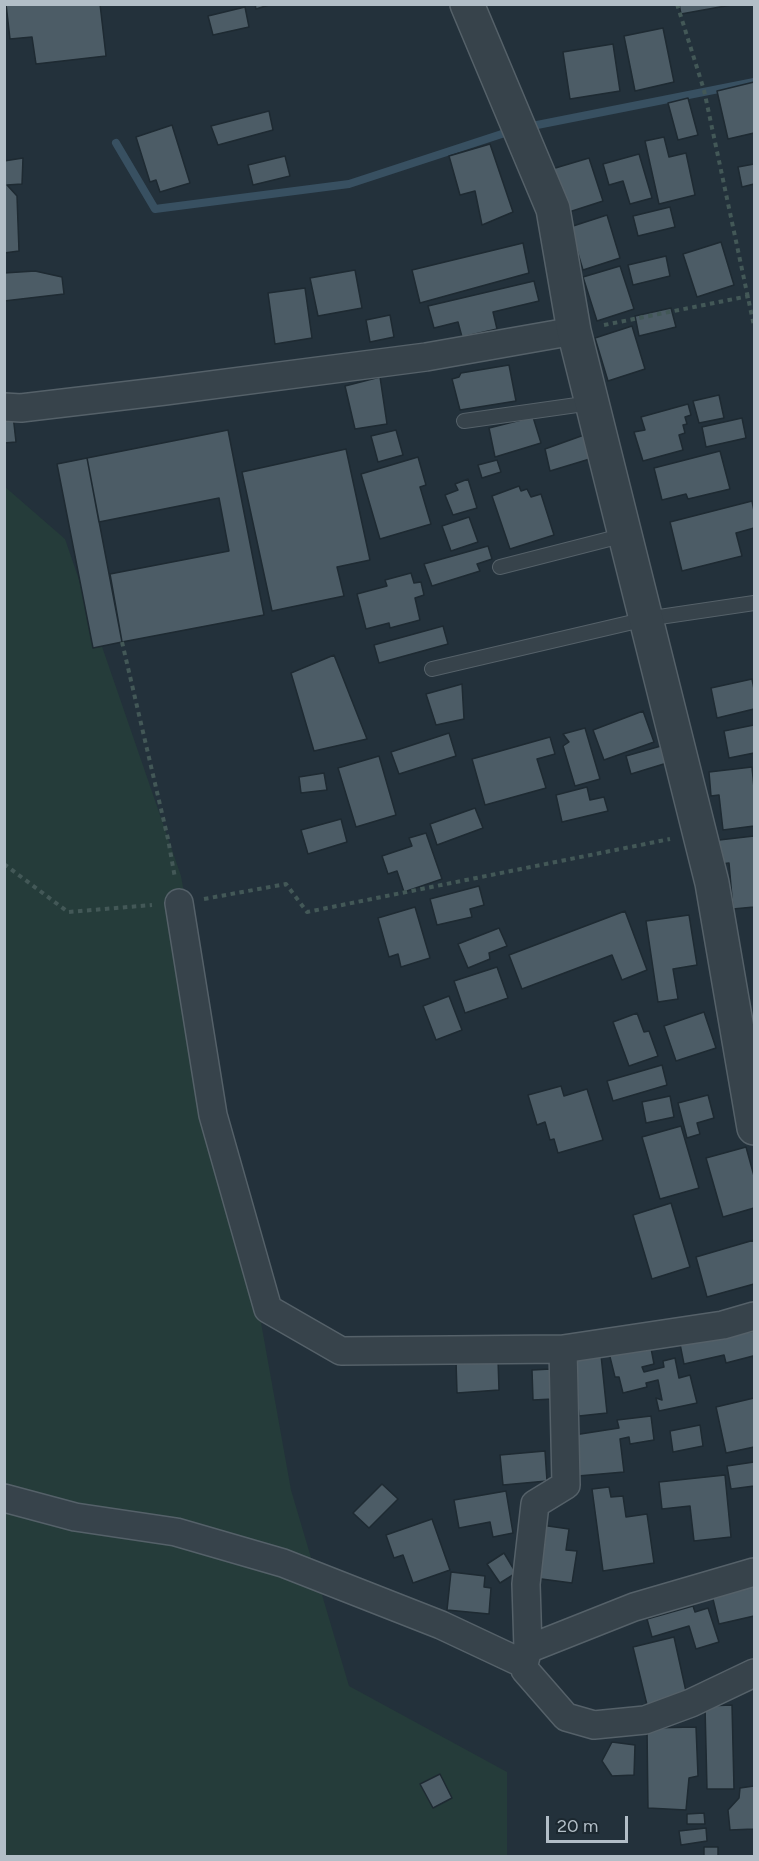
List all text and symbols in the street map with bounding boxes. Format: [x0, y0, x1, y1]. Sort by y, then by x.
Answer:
scale bar [549, 1804, 632, 1842]
text: 20 m [557, 1815, 598, 1837]

